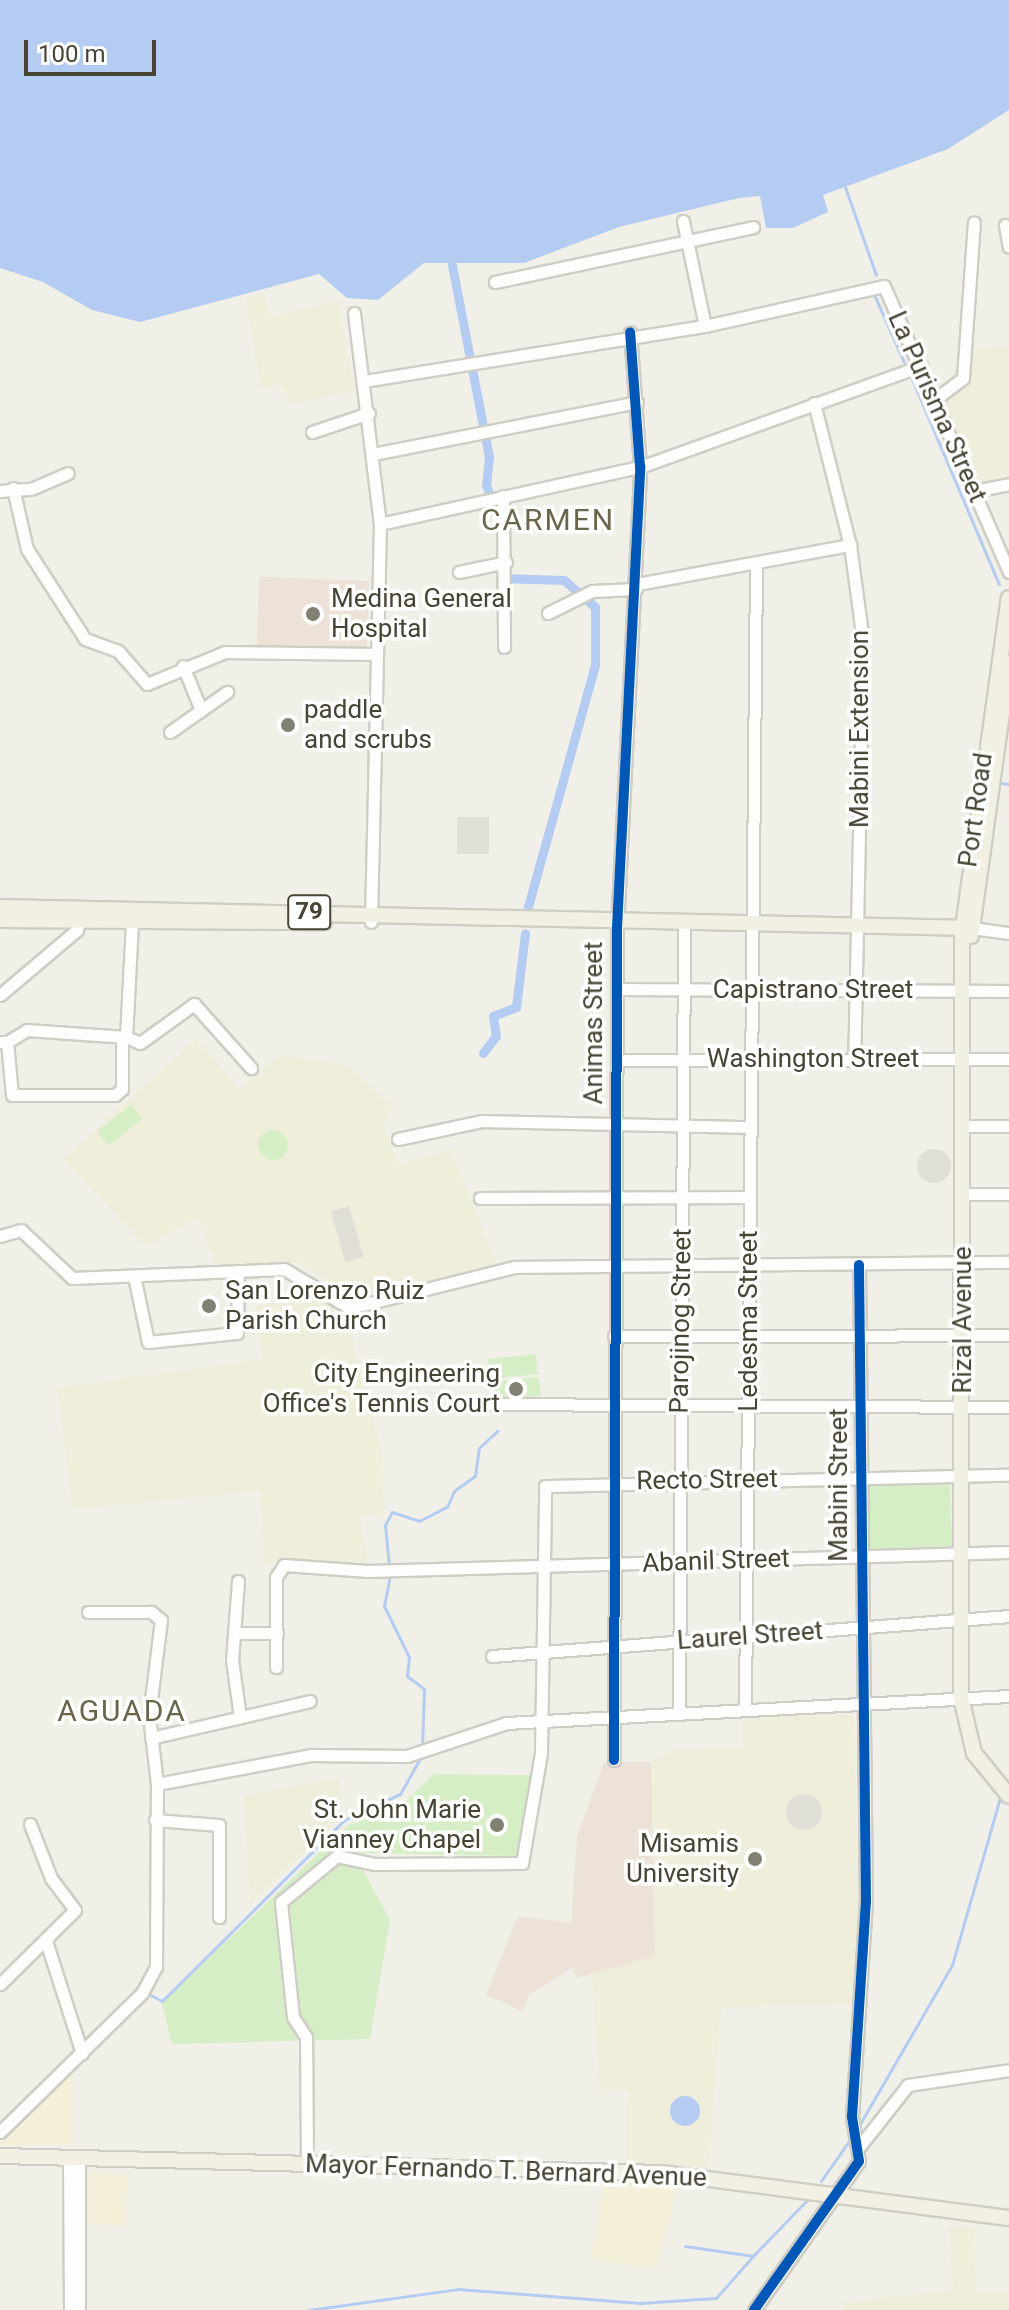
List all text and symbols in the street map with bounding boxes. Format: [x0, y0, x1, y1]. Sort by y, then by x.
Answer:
scale bar [28, 24, 160, 74]
text: 100 m [38, 40, 105, 68]
street label: La Purisma Street [881, 307, 993, 507]
district label: CARMEN [481, 502, 615, 538]
place label: Medina General Hospital [331, 583, 512, 644]
marker: Medina General Hospital [302, 603, 324, 625]
street label: Mabini Extension [844, 630, 876, 828]
place label: paddle and scrubs [304, 694, 432, 756]
marker: paddle and scrubs [279, 716, 297, 734]
street label: Port Road [953, 751, 999, 869]
road number: 79 [287, 892, 331, 932]
street label: Animas Street [578, 941, 610, 1105]
street label: Capistrano Street [713, 974, 913, 1006]
street label: Washington Street [707, 1043, 919, 1075]
street label: Parojinog Street [664, 1228, 698, 1414]
street label: Ledesma Street [733, 1230, 765, 1412]
street label: Rizal Avenue [947, 1246, 979, 1394]
place label: San Lorenzo Ruiz Parish Church [225, 1275, 424, 1336]
marker: San Lorenzo Ruiz Parish Church [200, 1297, 218, 1315]
place label: City Engineering Office's Tennis Court [262, 1358, 500, 1420]
marker: City Engineering Office's Tennis Court [507, 1380, 525, 1398]
street label: Mabini Street [823, 1408, 855, 1562]
street label: Recto Street [636, 1463, 778, 1497]
street label: Abanil Street [642, 1543, 790, 1579]
street label: Laurel Street [676, 1615, 824, 1657]
district label: AGUADA [57, 1693, 187, 1729]
place label: St. John Marie Vianney Chapel [303, 1794, 481, 1856]
marker: St. John Marie Vianney Chapel [488, 1816, 506, 1834]
place label: Misamis University [626, 1828, 739, 1890]
marker: Misamis University [746, 1850, 764, 1868]
street label: Mayor Fernando T. Bernard Avenue [304, 2148, 708, 2194]

